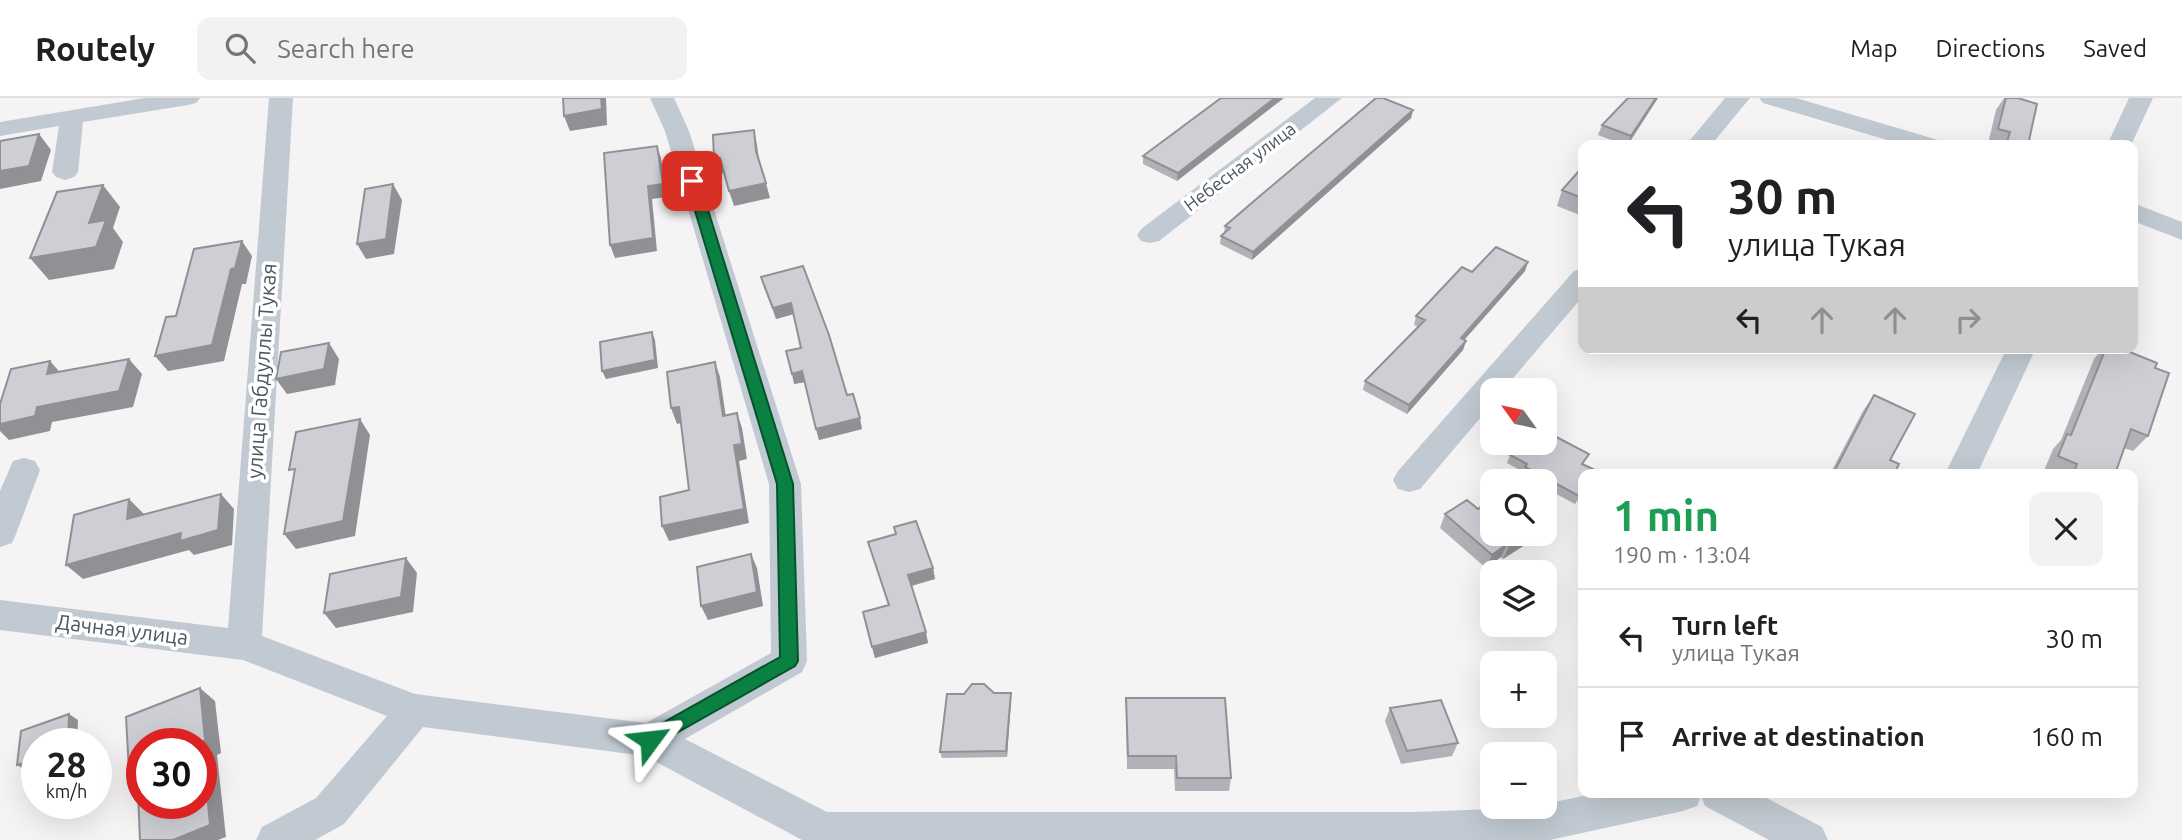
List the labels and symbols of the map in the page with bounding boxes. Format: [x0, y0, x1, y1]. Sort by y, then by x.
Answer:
street label: Небесная улица [1180, 118, 1299, 215]
pin [662, 151, 722, 211]
street label: улица Габдуллы Тукая [241, 262, 281, 480]
north arrow [1480, 378, 1558, 455]
street label: Дачная улица [55, 609, 190, 649]
position arrow [613, 703, 687, 777]
speed limit sign: 30 [126, 728, 217, 819]

